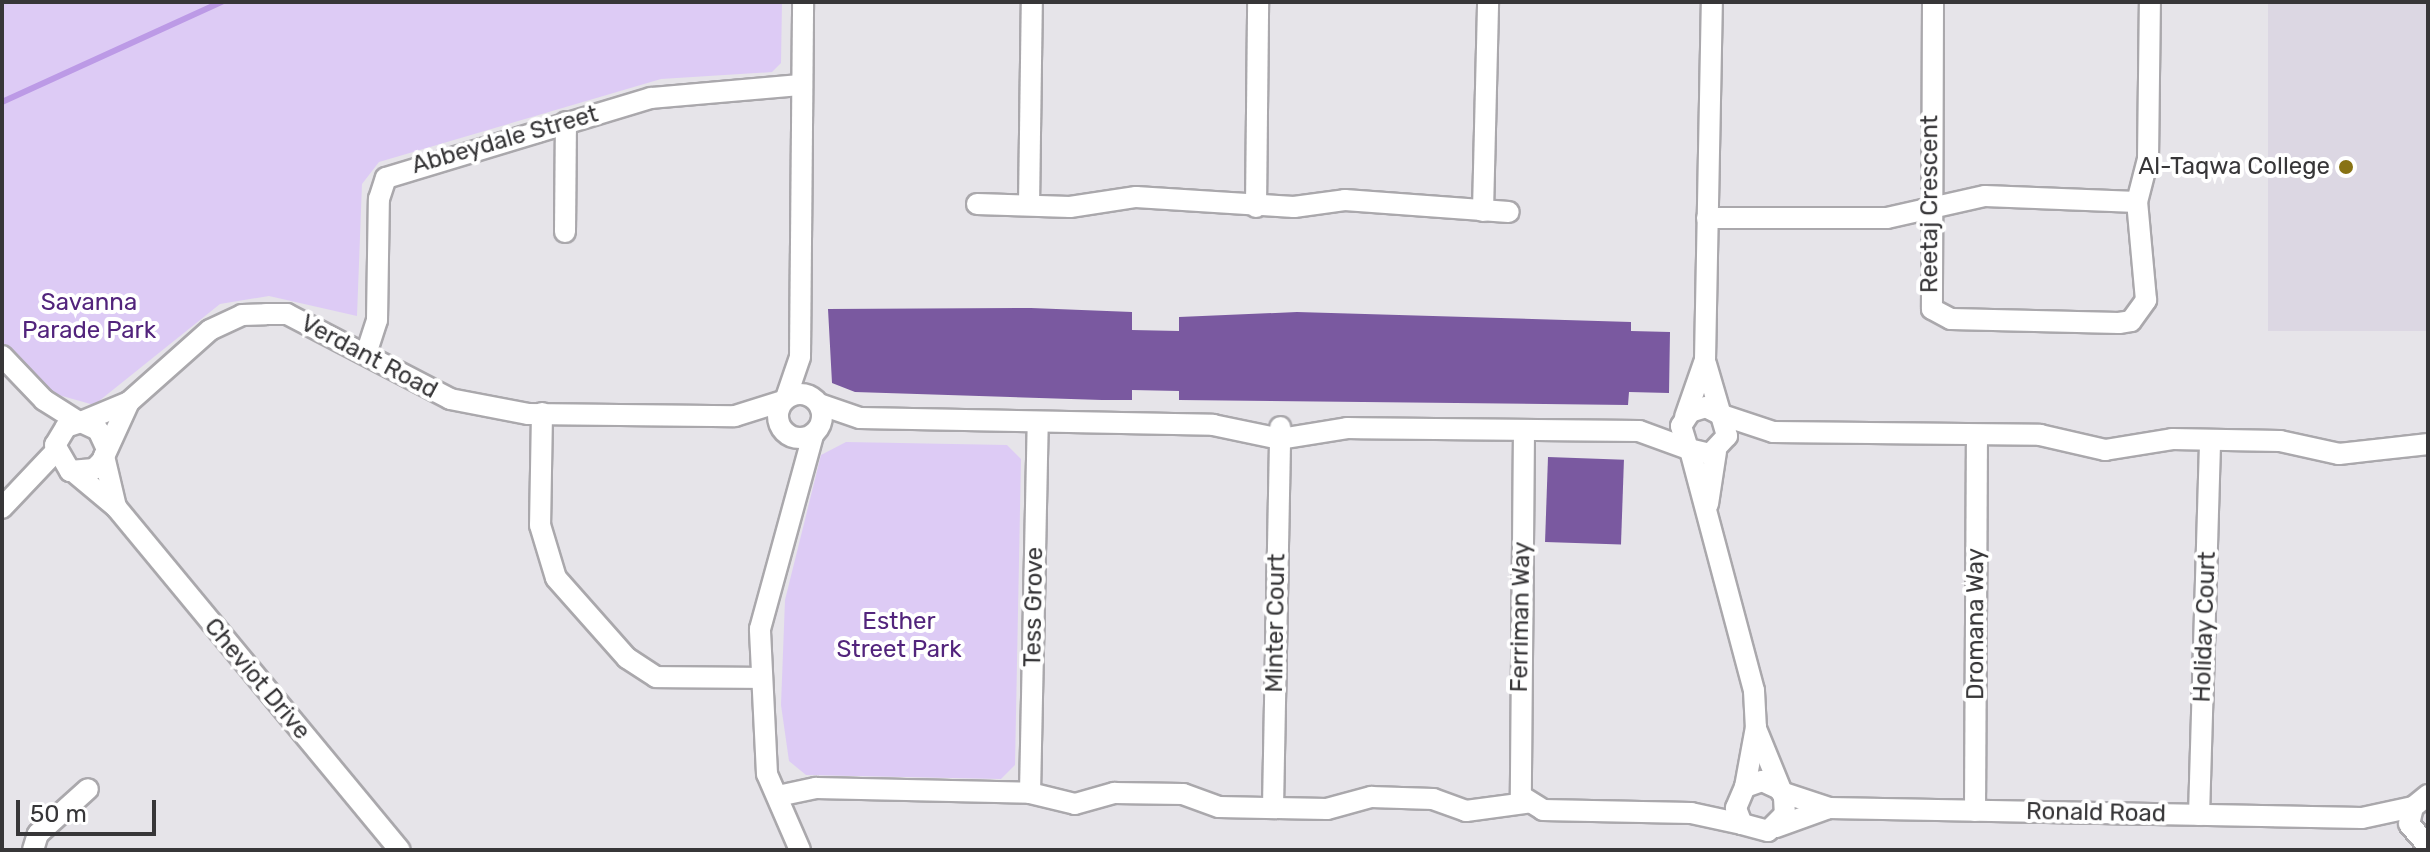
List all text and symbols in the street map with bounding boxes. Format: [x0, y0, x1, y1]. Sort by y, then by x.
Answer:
street label: Abbeydale Street [409, 100, 601, 180]
street label: Reetaj Crescent [1916, 115, 1944, 293]
place label: Al-Taqwa College [2138, 153, 2330, 181]
marker: Al-Taqwa College [2337, 158, 2355, 176]
park label: Savanna Parade Park [22, 289, 156, 345]
street label: Verdant Road [296, 309, 442, 405]
street label: Ferriman Way [1505, 541, 1537, 693]
street label: Tess Grove [1019, 547, 1049, 667]
street label: Dromana Way [1962, 548, 1990, 700]
street label: Holiday Court [2188, 551, 2222, 703]
street label: Minter Court [1260, 553, 1292, 693]
park label: Esther Street Park [836, 608, 962, 664]
street label: Cheviot Drive [198, 613, 316, 745]
scale bar [20, 784, 160, 834]
street label: Ronald Road [2026, 797, 2166, 829]
text: 50 m [30, 800, 87, 828]

